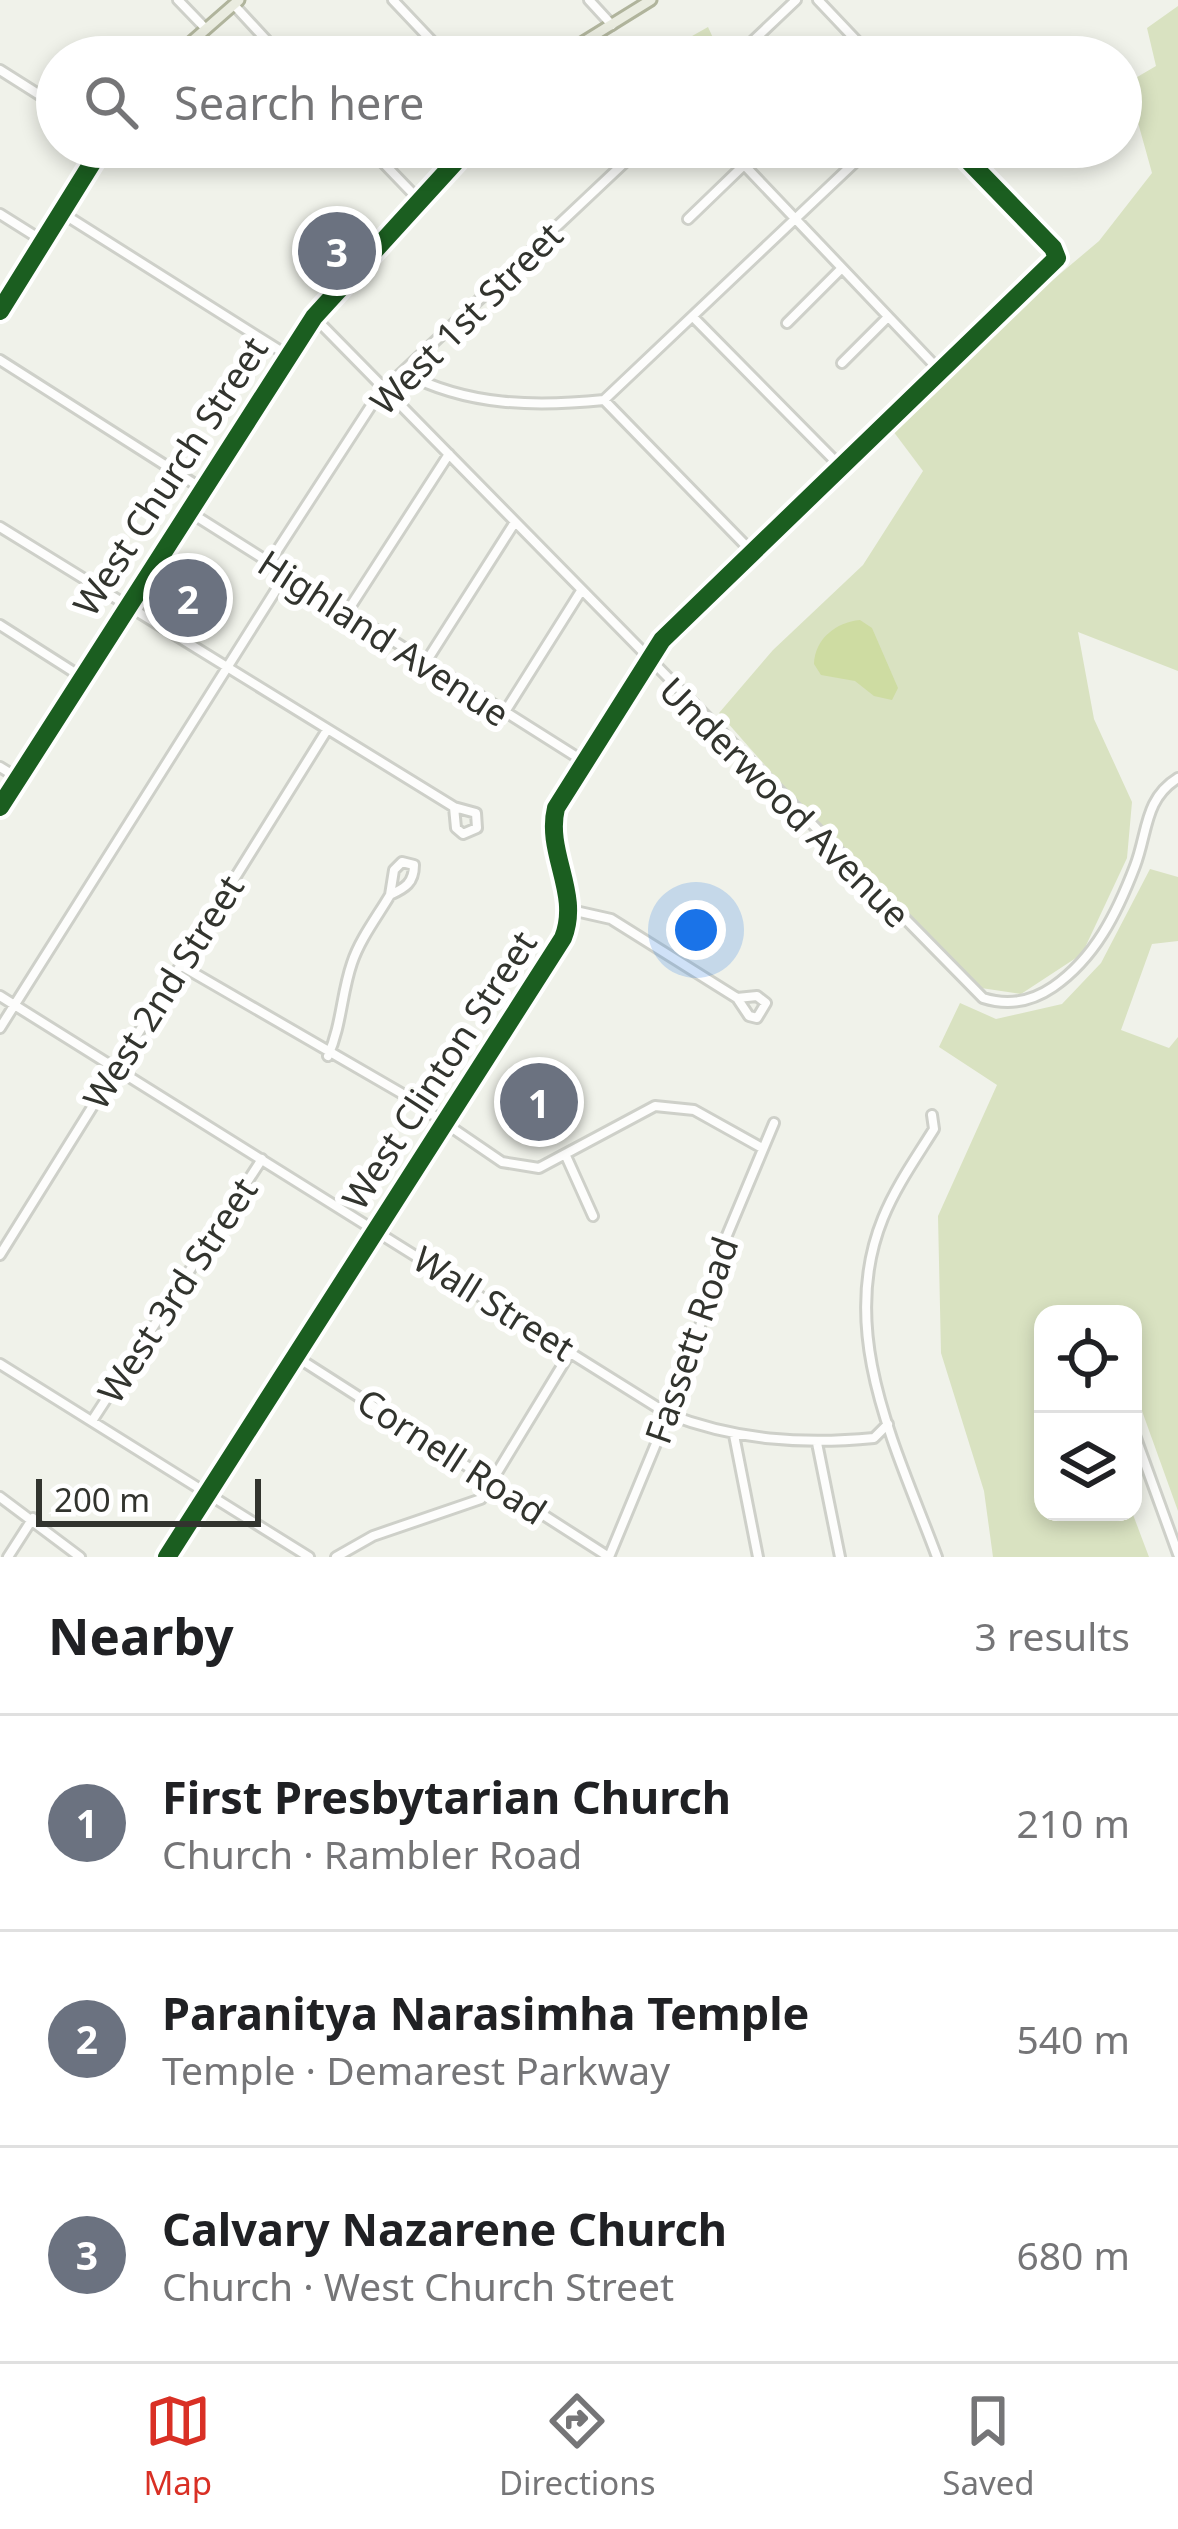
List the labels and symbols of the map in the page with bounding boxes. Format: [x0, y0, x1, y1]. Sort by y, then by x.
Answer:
pin: 3 [298, 206, 376, 296]
street label: West 1st Street [359, 211, 573, 425]
street label: West Church Street [61, 327, 279, 625]
street label: Highland Avenue [249, 538, 519, 738]
pin: 2 [149, 553, 227, 643]
street label: Underwood Avenue [649, 666, 921, 938]
street label: West 2nd Street [71, 866, 255, 1118]
your location [666, 900, 726, 960]
street label: West Clinton Street [330, 921, 548, 1219]
pin: 1 [500, 1057, 578, 1147]
street label: West 3rd Street [86, 1168, 268, 1412]
street label: Fassett Road [633, 1230, 749, 1450]
street label: Wall Street [404, 1234, 584, 1372]
street label: Cornell Road [348, 1377, 556, 1535]
scale bar [36, 1473, 261, 1526]

